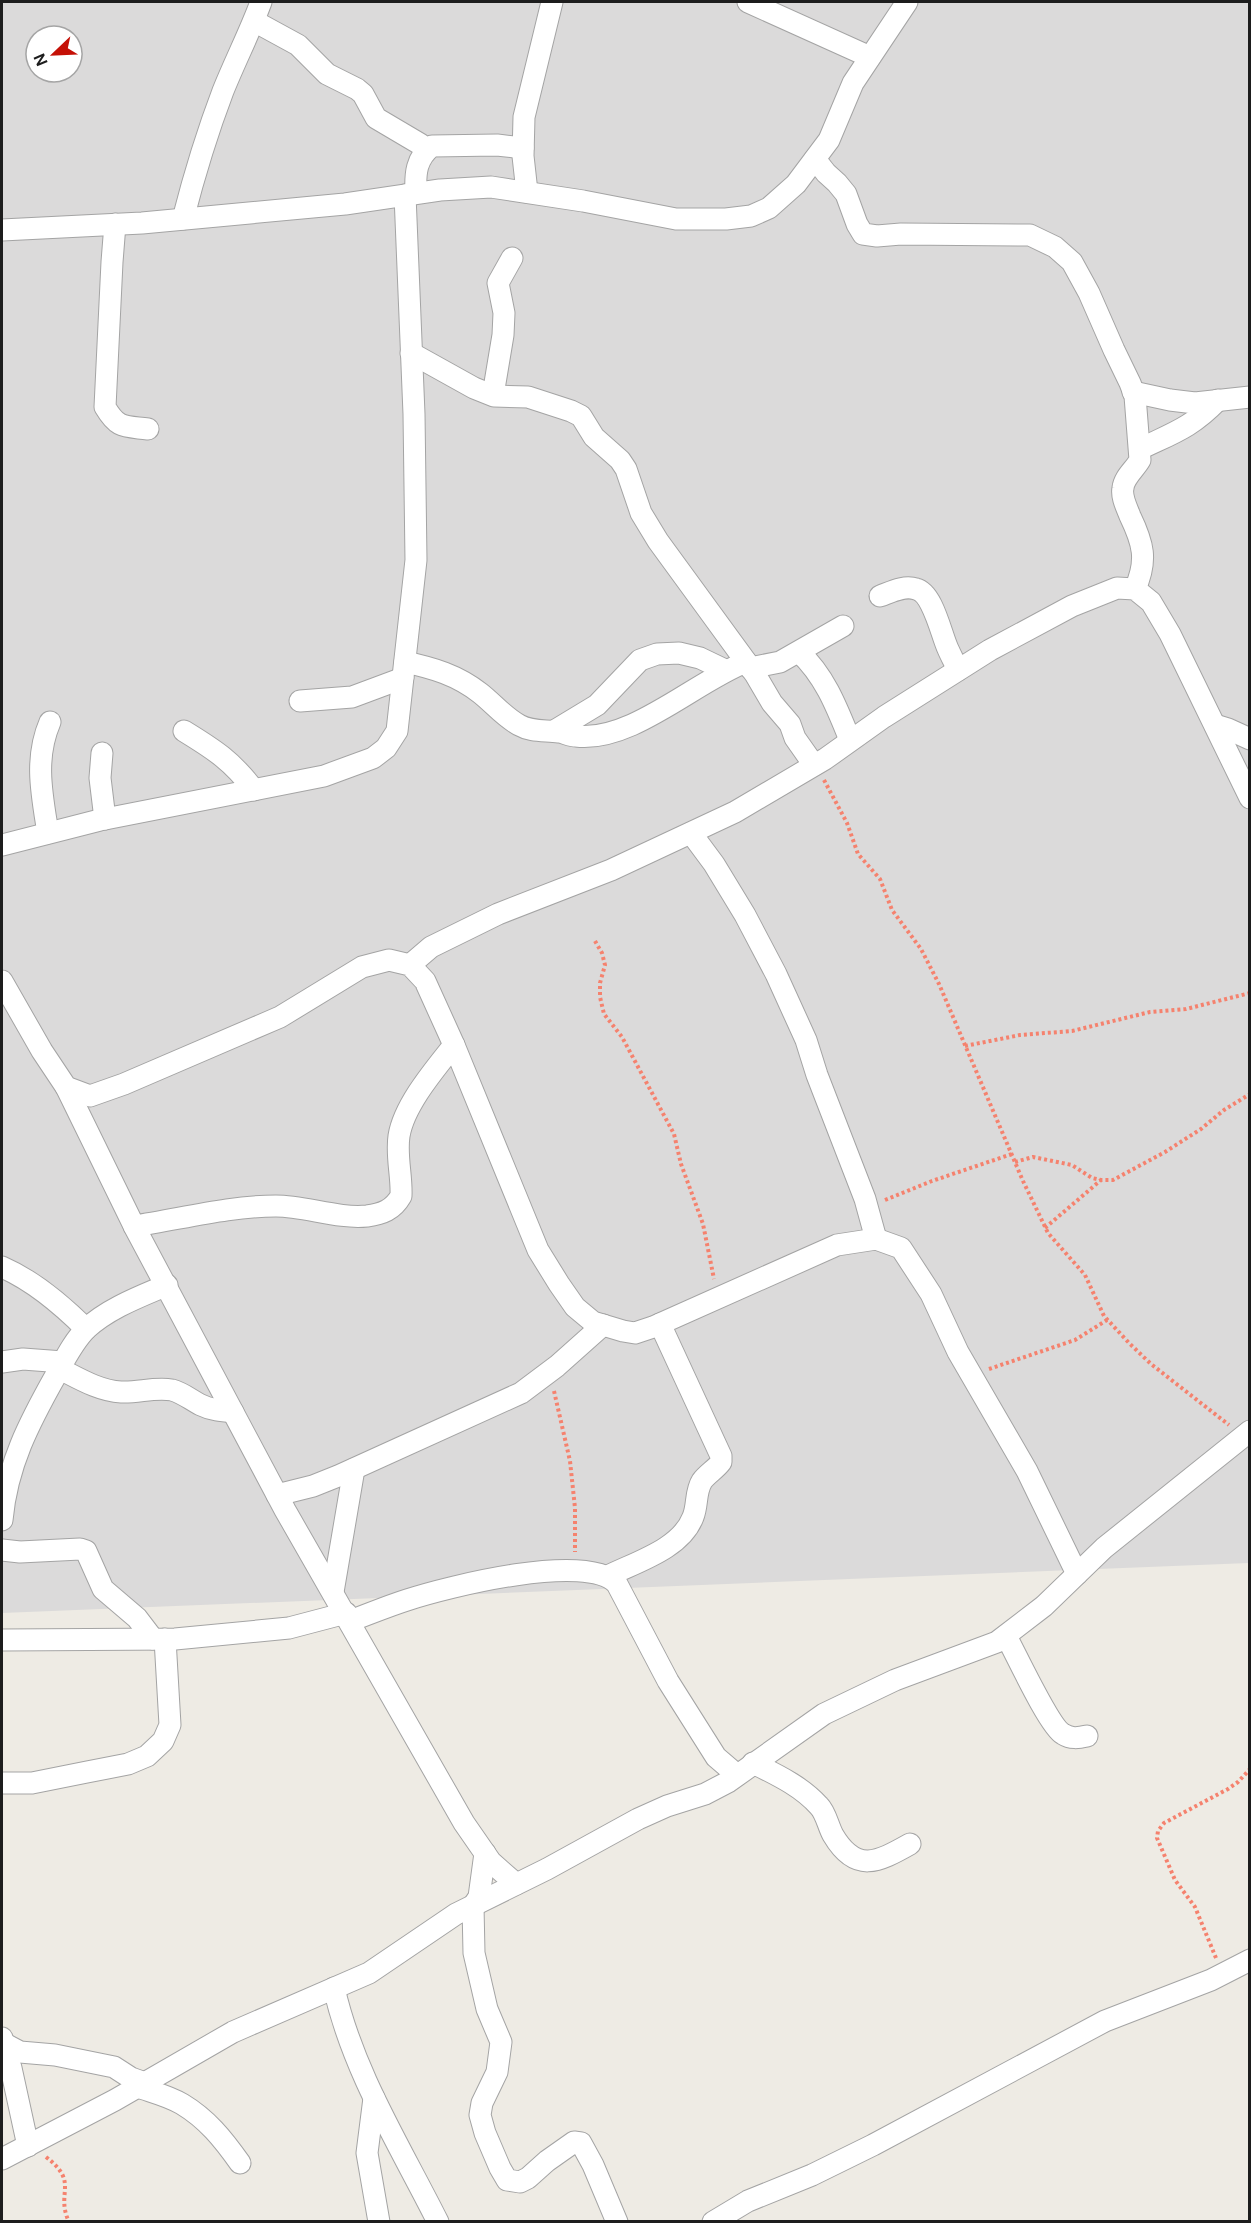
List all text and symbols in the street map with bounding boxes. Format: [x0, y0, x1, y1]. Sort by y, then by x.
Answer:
north arrow [24, 24, 84, 84]
text: N [29, 50, 53, 69]

